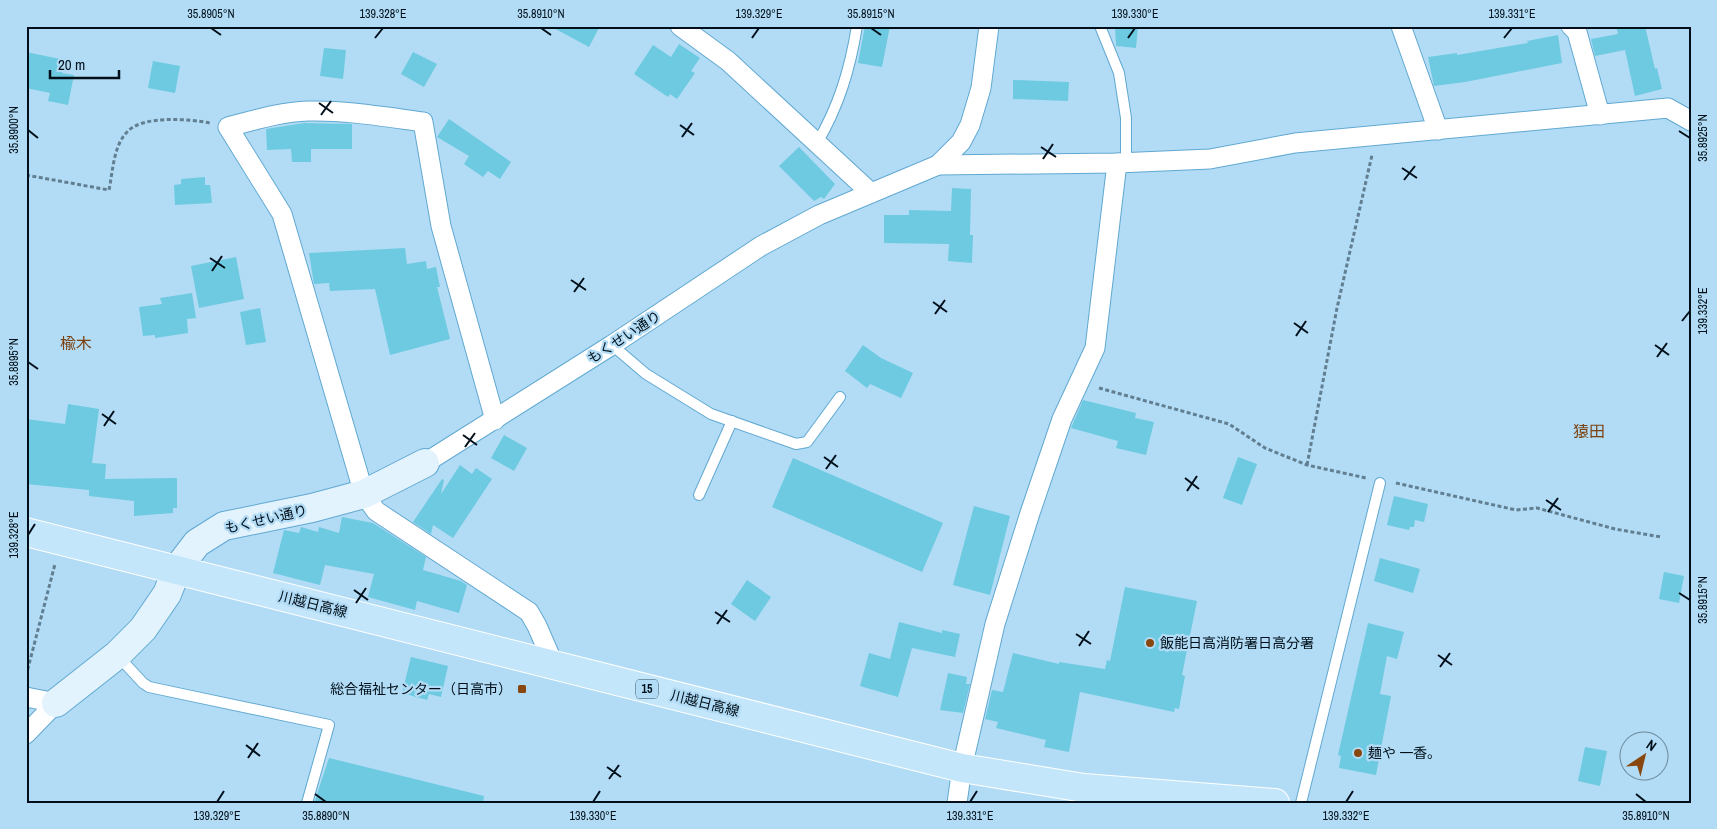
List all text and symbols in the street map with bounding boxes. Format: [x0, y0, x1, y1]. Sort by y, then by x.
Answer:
text: 35.8905°N [187, 6, 235, 22]
text: 139.328°E [360, 6, 406, 22]
text: 35.8910°N [517, 6, 565, 22]
text: 139.329°E [736, 6, 782, 22]
text: 35.8915°N [847, 6, 895, 22]
text: 139.330°E [1112, 6, 1158, 22]
text: 139.331°E [1489, 6, 1535, 22]
scale bar [50, 48, 119, 80]
text: 20 m [58, 54, 85, 75]
text: 35.8900°N [6, 106, 22, 154]
text: 35.8925°N [1695, 114, 1711, 162]
text: 139.332°E [1695, 288, 1711, 334]
street label: もくせい通り [584, 307, 664, 367]
district label: 楡木 [60, 332, 92, 354]
text: 35.8895°N [6, 338, 22, 386]
district label: 猿田 [1573, 420, 1605, 442]
street label: もくせい通り [223, 501, 309, 537]
text: 139.328°E [6, 512, 22, 558]
text: 35.8915°N [1695, 576, 1711, 624]
street label: 川越日高線 [277, 587, 349, 621]
place label: 飯能日高消防署日高分署 [1160, 634, 1314, 652]
marker: 飯能日高消防署日高分署 [1144, 637, 1156, 649]
place label: 総合福祉センター（日高市） [330, 680, 512, 698]
road number: 15 [636, 680, 658, 699]
marker: 総合福祉センター（日高市） [516, 683, 528, 695]
street label: 川越日高線 [669, 686, 741, 720]
north arrow [1620, 732, 1670, 782]
text: N [1643, 736, 1660, 755]
place label: 麺や 一香。 [1368, 744, 1441, 762]
marker: 麺や 一香。 [1352, 747, 1364, 759]
text: 139.329°E [194, 808, 240, 824]
text: 35.8890°N [302, 808, 350, 824]
text: 139.330°E [570, 808, 616, 824]
text: 139.331°E [947, 808, 993, 824]
text: 139.332°E [1323, 808, 1369, 824]
text: 35.8910°N [1622, 808, 1670, 824]

